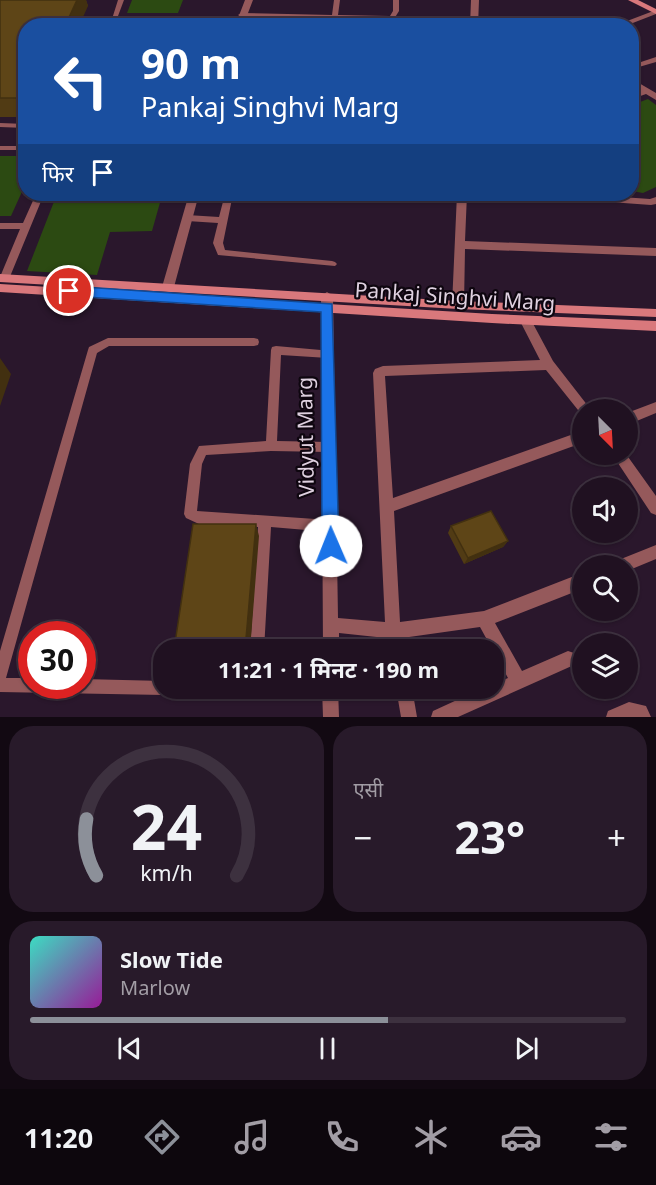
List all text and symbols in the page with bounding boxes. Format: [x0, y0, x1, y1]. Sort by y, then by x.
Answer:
text: 90 m [141, 34, 241, 91]
icon: left [42, 42, 120, 120]
text: Pankaj Singhvi Marg [141, 88, 399, 125]
icon: arrive [86, 156, 119, 189]
text: फिर [42, 158, 74, 188]
pin [43, 265, 94, 316]
icon: arrive [52, 274, 85, 307]
street label: Pankaj Singhvi Marg [354, 275, 556, 317]
street label: Vidyut Marg [290, 377, 320, 497]
north arrow [572, 399, 638, 465]
map controls [572, 399, 638, 699]
button: sound [572, 477, 638, 543]
position arrow [299, 514, 363, 578]
button: search [572, 555, 638, 621]
speed limit sign: 30 [18, 621, 96, 699]
button: layers [572, 633, 638, 699]
text: 11:21 · 1 मिनट · 190 m [218, 654, 439, 684]
text: एसी [354, 776, 383, 803]
text: 24 [131, 783, 202, 868]
text: 23° [454, 806, 525, 867]
text: − [354, 815, 372, 860]
text: + [607, 815, 626, 860]
text: km/h [140, 858, 193, 887]
text: Slow Tide [120, 944, 223, 974]
text: Marlow [120, 974, 190, 1001]
icon: previous [113, 1032, 146, 1065]
icon: pause [311, 1032, 344, 1065]
icon: next [510, 1032, 543, 1065]
icon: directions [141, 1116, 183, 1158]
icon: music [231, 1116, 273, 1158]
icon: phone [321, 1116, 363, 1158]
icon: climate [410, 1116, 452, 1158]
icon: car [500, 1116, 542, 1158]
icon: filters [590, 1116, 632, 1158]
text: 11:20 [24, 1119, 93, 1156]

